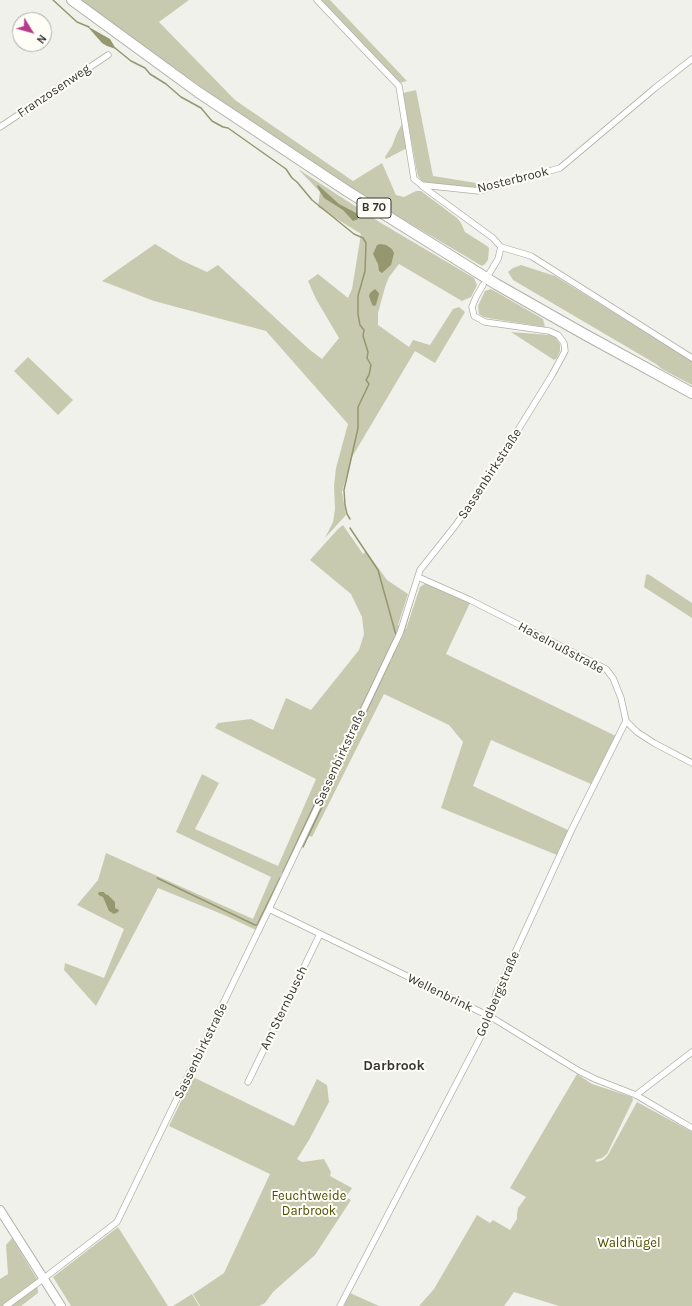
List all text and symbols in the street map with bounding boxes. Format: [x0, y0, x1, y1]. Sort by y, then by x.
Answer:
north arrow [12, 12, 52, 52]
text: N [34, 32, 49, 46]
street label: Franzosenweg [15, 61, 93, 121]
street label: Nosterbrook [476, 164, 550, 196]
road number: B 70 [357, 198, 391, 218]
street label: Sassenbirkstraße [455, 426, 525, 522]
street label: Haselnußstraße [515, 619, 607, 677]
street label: Sassenbirkstraße [311, 707, 369, 809]
street label: Goldbergstraße [473, 949, 523, 1039]
street label: Am Sternbusch [257, 963, 311, 1053]
street label: Wellenbrink [405, 970, 475, 1016]
street label: Sassenbirkstraße [171, 1000, 231, 1102]
district label: Darbrook [363, 1058, 425, 1074]
park label: Feuchtweide Darbrook [272, 1188, 346, 1219]
park label: Waldhügel [597, 1235, 661, 1251]

